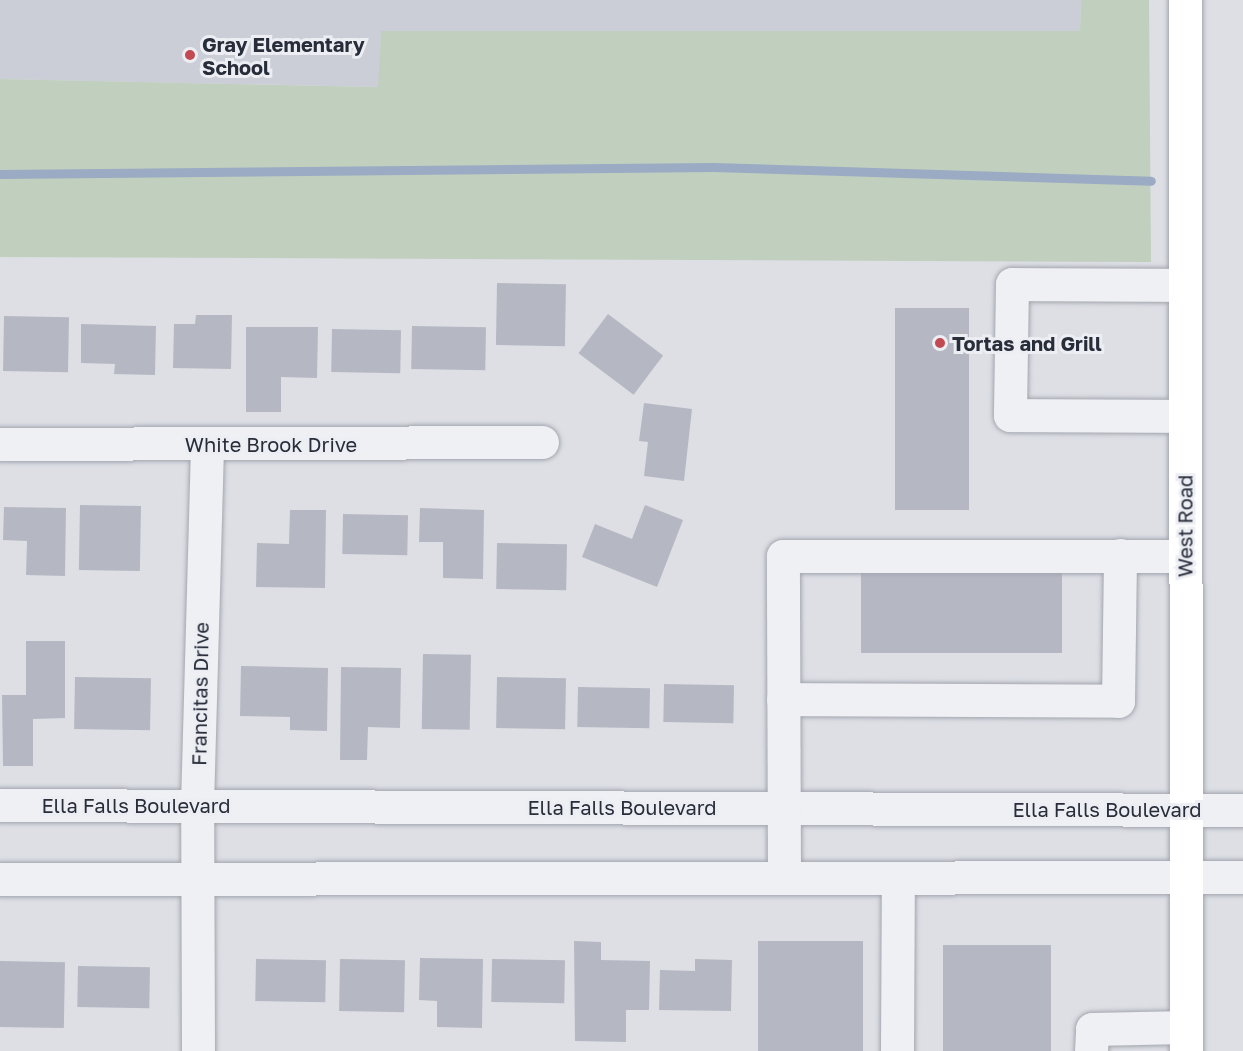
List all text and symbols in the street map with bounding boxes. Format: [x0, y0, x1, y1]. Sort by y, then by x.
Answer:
place label: Gray Elementary School [202, 32, 365, 79]
marker: Gray Elementary School [183, 48, 197, 62]
place label: Tortas and Grill [952, 331, 1102, 355]
marker: Tortas and Grill [933, 336, 947, 350]
street label: White Brook Drive [185, 432, 357, 456]
street label: West Road [1173, 475, 1197, 577]
street label: Francitas Drive [187, 622, 213, 766]
street label: Ella Falls Boulevard [41, 793, 231, 817]
street label: Ella Falls Boulevard [527, 795, 717, 819]
street label: Ella Falls Boulevard [1012, 797, 1202, 821]

